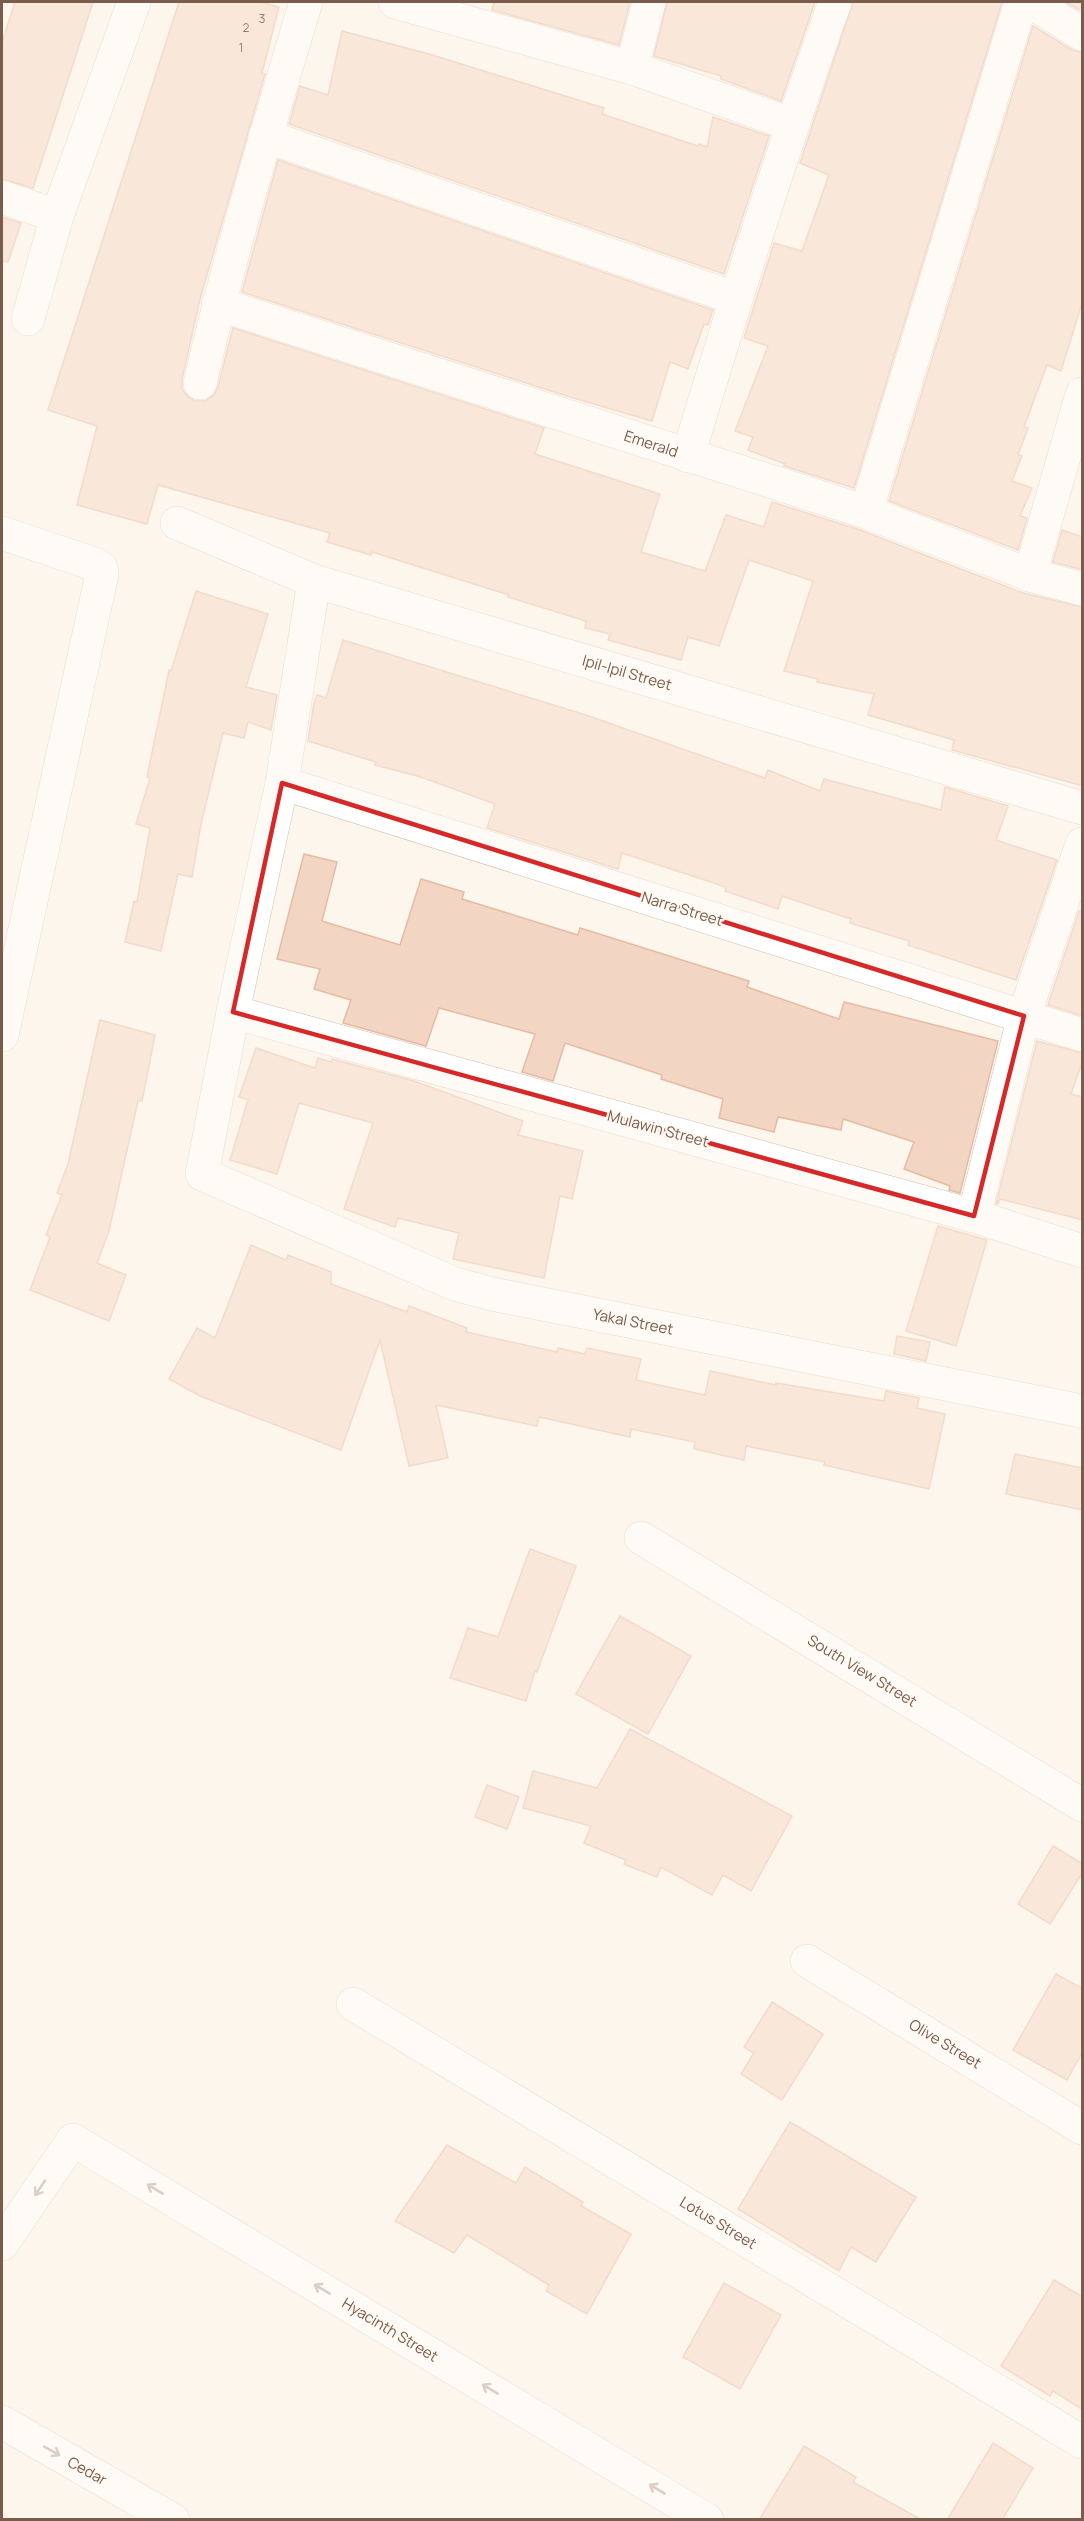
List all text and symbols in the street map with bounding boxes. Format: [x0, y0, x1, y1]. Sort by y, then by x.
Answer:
house number: 3 [259, 10, 265, 27]
house number: 2 [243, 19, 250, 36]
house number: 1 [239, 39, 243, 56]
street label: Emerald [621, 425, 681, 462]
street label: Ipil-Ipil Street [580, 650, 674, 695]
street label: Narra Street [639, 886, 726, 931]
street label: Mulawin Street [605, 1105, 711, 1152]
street label: Yakal Street [591, 1303, 675, 1340]
street label: South View Street [804, 1630, 921, 1712]
street label: Olive Street [905, 2014, 985, 2073]
one-way arrow [33, 2180, 46, 2197]
one-way arrow [147, 2183, 164, 2195]
street label: Lotus Street [676, 2191, 761, 2254]
one-way arrow [314, 2283, 331, 2295]
street label: Hyacinth Street [338, 2293, 442, 2367]
one-way arrow [482, 2383, 499, 2395]
one-way arrow [43, 2446, 61, 2457]
street label: Cedar [64, 2451, 111, 2490]
one-way arrow [649, 2483, 666, 2495]

